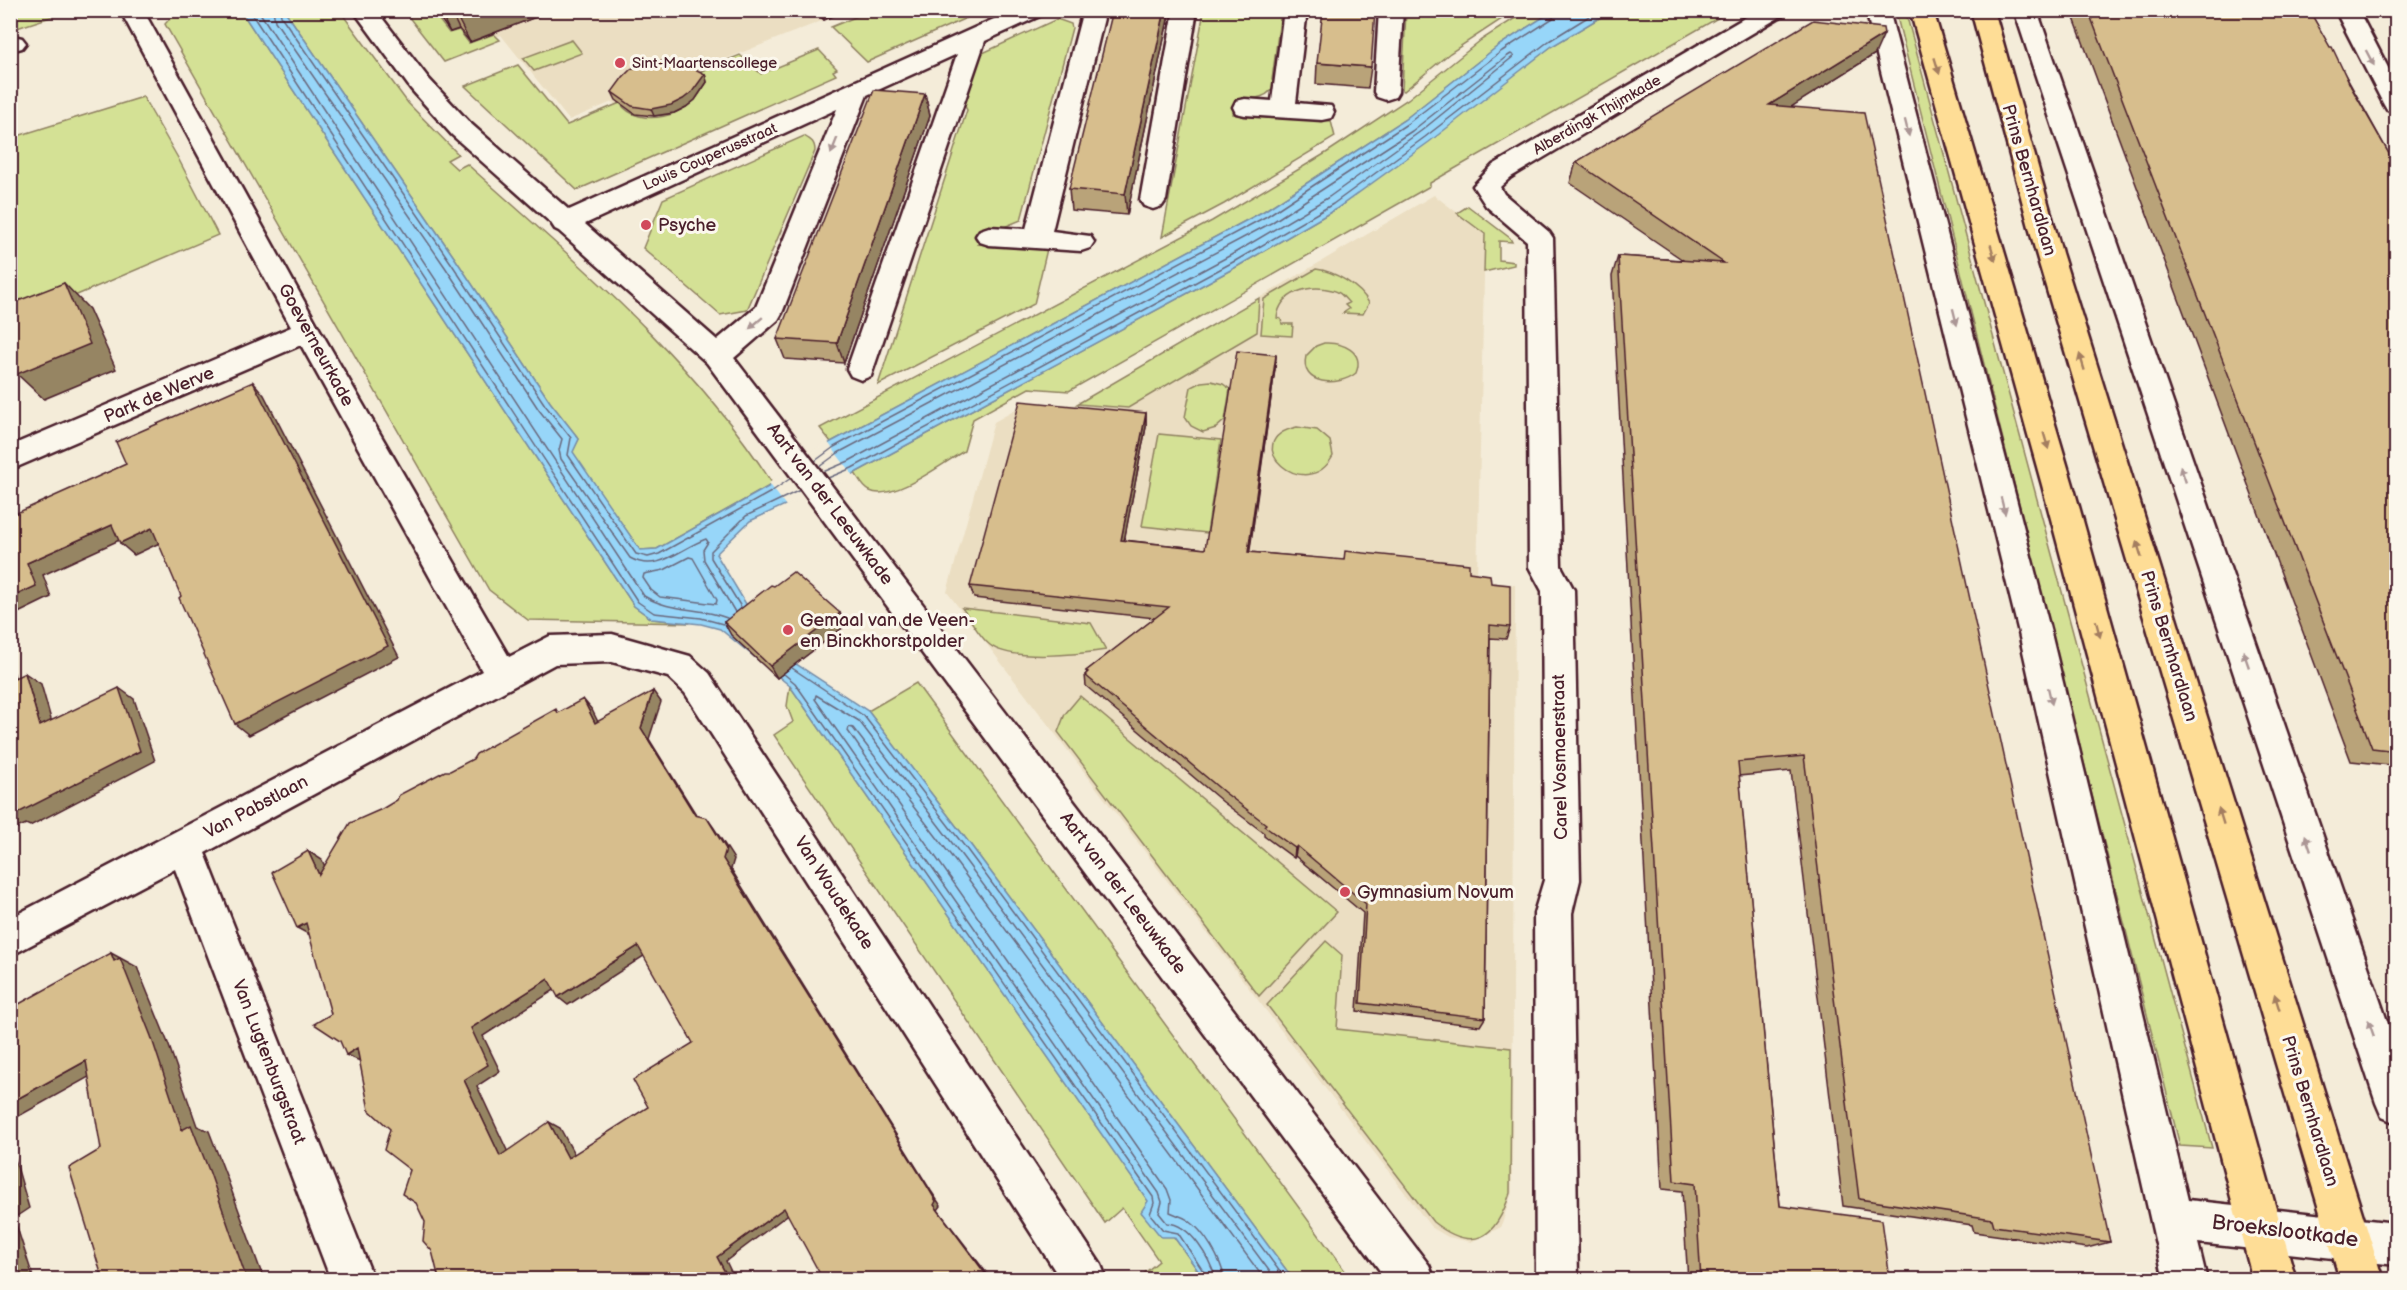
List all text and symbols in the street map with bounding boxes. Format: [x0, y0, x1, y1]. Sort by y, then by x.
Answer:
one-way arrow [2365, 50, 2375, 67]
place label: Sint-Maartenscollege [632, 54, 777, 73]
marker: Sint-Maartenscollege [613, 56, 627, 70]
one-way arrow [1933, 58, 1942, 76]
street label: Alberdingk Thijmkade [1530, 71, 1664, 159]
street label: Prins Bernhardlaan [1997, 102, 2061, 258]
street label: Louis Couperusstraat [640, 119, 780, 195]
one-way arrow [1903, 119, 1912, 137]
one-way arrow [829, 137, 838, 155]
place label: Psyche [658, 215, 717, 236]
marker: Psyche [639, 218, 653, 232]
one-way arrow [1989, 244, 1998, 262]
street label: Goeverneurkade [274, 280, 359, 410]
one-way arrow [1951, 308, 1960, 326]
one-way arrow [749, 316, 764, 329]
one-way arrow [2077, 353, 2086, 371]
street label: Park de Werve [101, 362, 218, 428]
street label: Aart van der Leeuwkade [762, 419, 898, 589]
one-way arrow [2042, 432, 2051, 450]
one-way arrow [2178, 465, 2187, 483]
one-way arrow [1998, 497, 2008, 516]
one-way arrow [2134, 540, 2143, 558]
street label: Prins Bernhardlaan [2136, 568, 2202, 724]
place label: Gemaal van de Veen- en Binckhorstpolder [800, 610, 975, 652]
one-way arrow [2094, 620, 2104, 638]
marker: Gemaal van de Veen- en Binckhorstpolder [781, 623, 795, 637]
one-way arrow [2240, 650, 2250, 668]
street label: Carel Vosmaerstraat [1548, 674, 1572, 840]
one-way arrow [2045, 686, 2055, 705]
street label: Van Pabstlaan [200, 771, 312, 843]
one-way arrow [2215, 807, 2225, 825]
street label: Aart van der Leeuwkade [1055, 808, 1191, 978]
street label: Van Woudekade [790, 833, 878, 954]
one-way arrow [2303, 834, 2313, 852]
place label: Gymnasium Novum [1357, 882, 1514, 903]
marker: Gymnasium Novum [1338, 885, 1352, 899]
street label: Van Lugtenburgstraat [228, 977, 310, 1148]
one-way arrow [2272, 993, 2281, 1011]
one-way arrow [2366, 1019, 2375, 1037]
street label: Prins Bernhardlaan [2277, 1033, 2343, 1189]
street label: Broekslootkade [2210, 1210, 2360, 1252]

